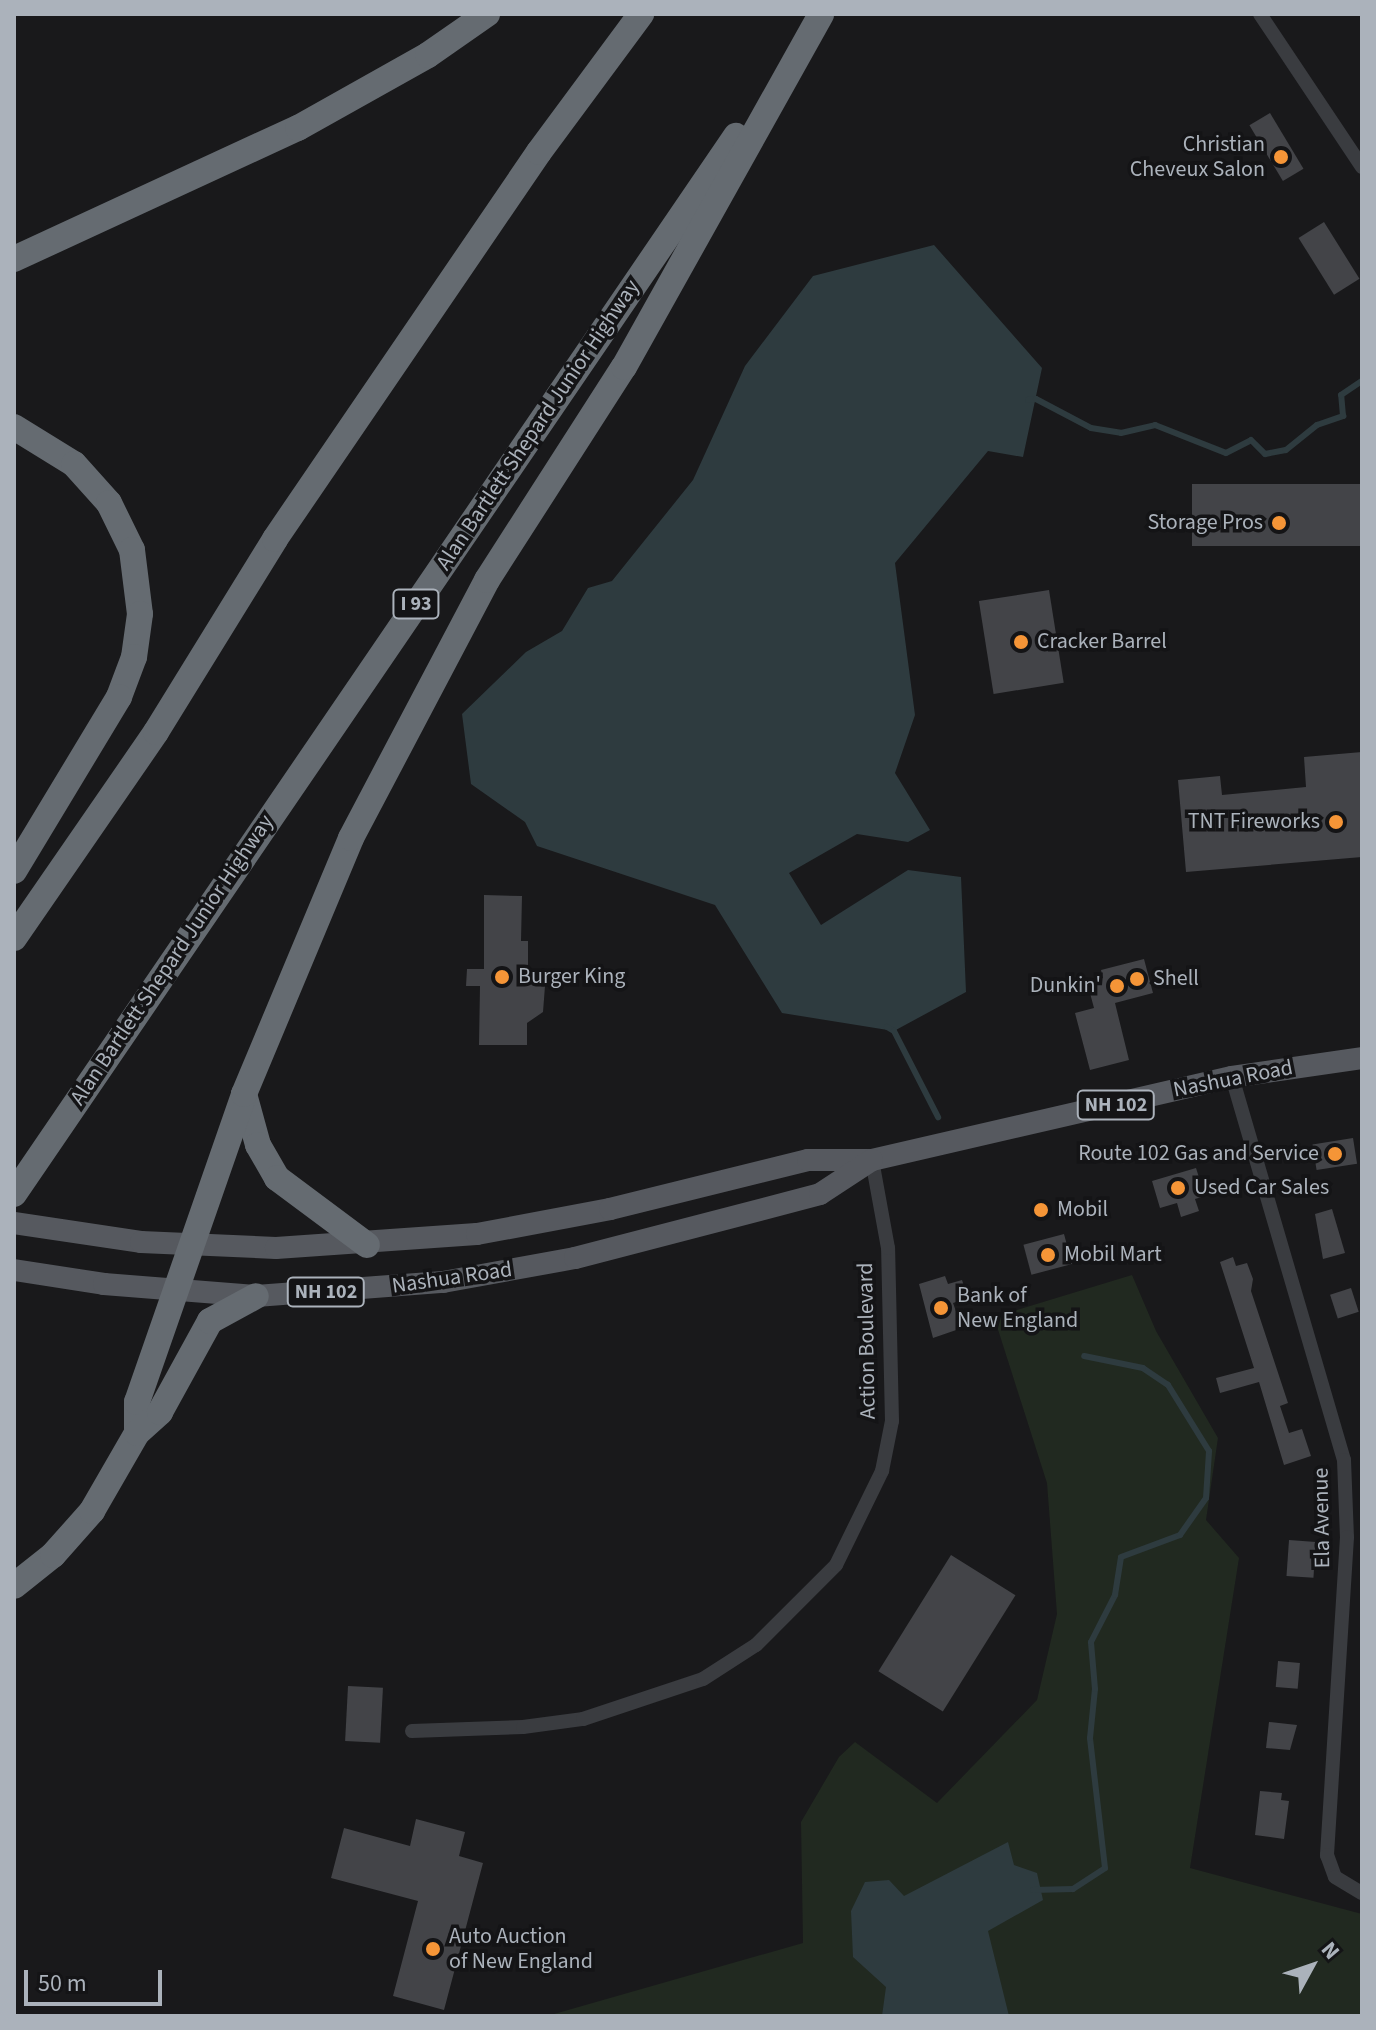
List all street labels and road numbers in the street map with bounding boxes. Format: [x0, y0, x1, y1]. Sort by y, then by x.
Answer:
street label: Alan Bartlett Shepard Junior Highway [431, 275, 645, 575]
road number: I 93 [392, 588, 440, 620]
street label: Alan Bartlett Shepard Junior Highway [65, 810, 279, 1110]
street label: Nashua Road [1171, 1054, 1295, 1104]
road number: NH 102 [1076, 1089, 1156, 1121]
street label: Nashua Road [390, 1256, 514, 1300]
street label: Action Boulevard [852, 1262, 882, 1420]
road number: NH 102 [286, 1276, 366, 1308]
street label: Ela Avenue [1308, 1468, 1336, 1568]

